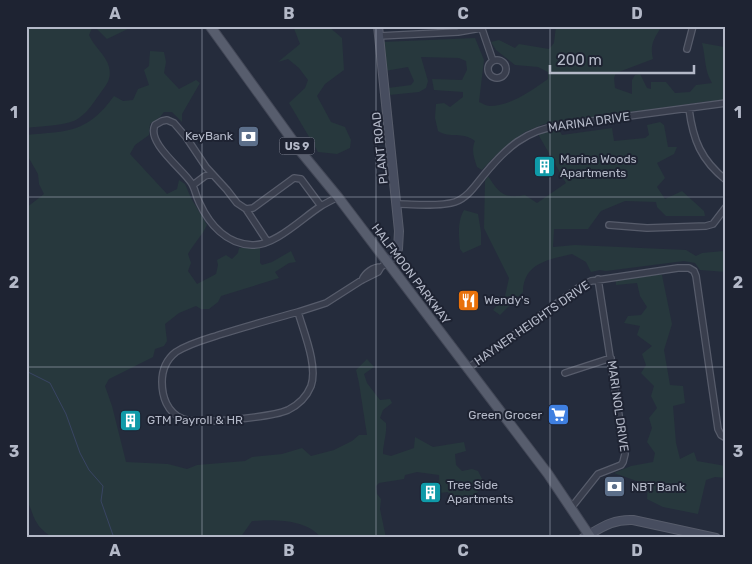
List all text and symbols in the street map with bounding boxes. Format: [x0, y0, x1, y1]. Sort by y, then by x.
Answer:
text: A [109, 4, 121, 23]
text: B [283, 4, 295, 23]
text: C [457, 4, 469, 23]
text: D [631, 4, 643, 23]
scale bar [550, 42, 693, 74]
text: 200 m [557, 51, 602, 69]
text: 1 [10, 103, 18, 122]
text: 1 [734, 103, 742, 122]
street label: MARINA DRIVE [547, 109, 631, 135]
street label: PLANT ROAD [369, 111, 391, 185]
bank icon: KeyBank [237, 124, 261, 148]
place label: KeyBank [185, 129, 234, 143]
road number: US 9 [280, 138, 314, 154]
place label: Marina Woods Apartments [560, 152, 637, 180]
building icon: Marina Woods Apartments [532, 154, 556, 178]
street label: HALFMOON PARKWAY [369, 221, 453, 327]
text: 2 [9, 273, 19, 292]
text: 2 [733, 273, 743, 292]
street label: HAYNER HEIGHTS DRIVE [472, 278, 592, 368]
restaurant icon: Wendy's [456, 288, 480, 312]
place label: Wendy's [484, 293, 530, 307]
street label: MARI NOL DRIVE [605, 359, 631, 453]
supermarket icon: Green Grocer [546, 403, 570, 427]
building icon: GTM Payroll & HR [119, 408, 143, 432]
place label: Green Grocer [468, 408, 542, 422]
place label: GTM Payroll & HR [147, 413, 243, 427]
text: 3 [9, 442, 19, 461]
text: 3 [733, 442, 743, 461]
bank icon: NBT Bank [603, 475, 627, 499]
place label: Tree Side Apartments [447, 478, 513, 506]
building icon: Tree Side Apartments [419, 480, 443, 504]
place label: NBT Bank [631, 480, 686, 494]
text: A [109, 541, 121, 560]
text: B [283, 541, 295, 560]
text: C [457, 541, 469, 560]
text: D [631, 541, 643, 560]

